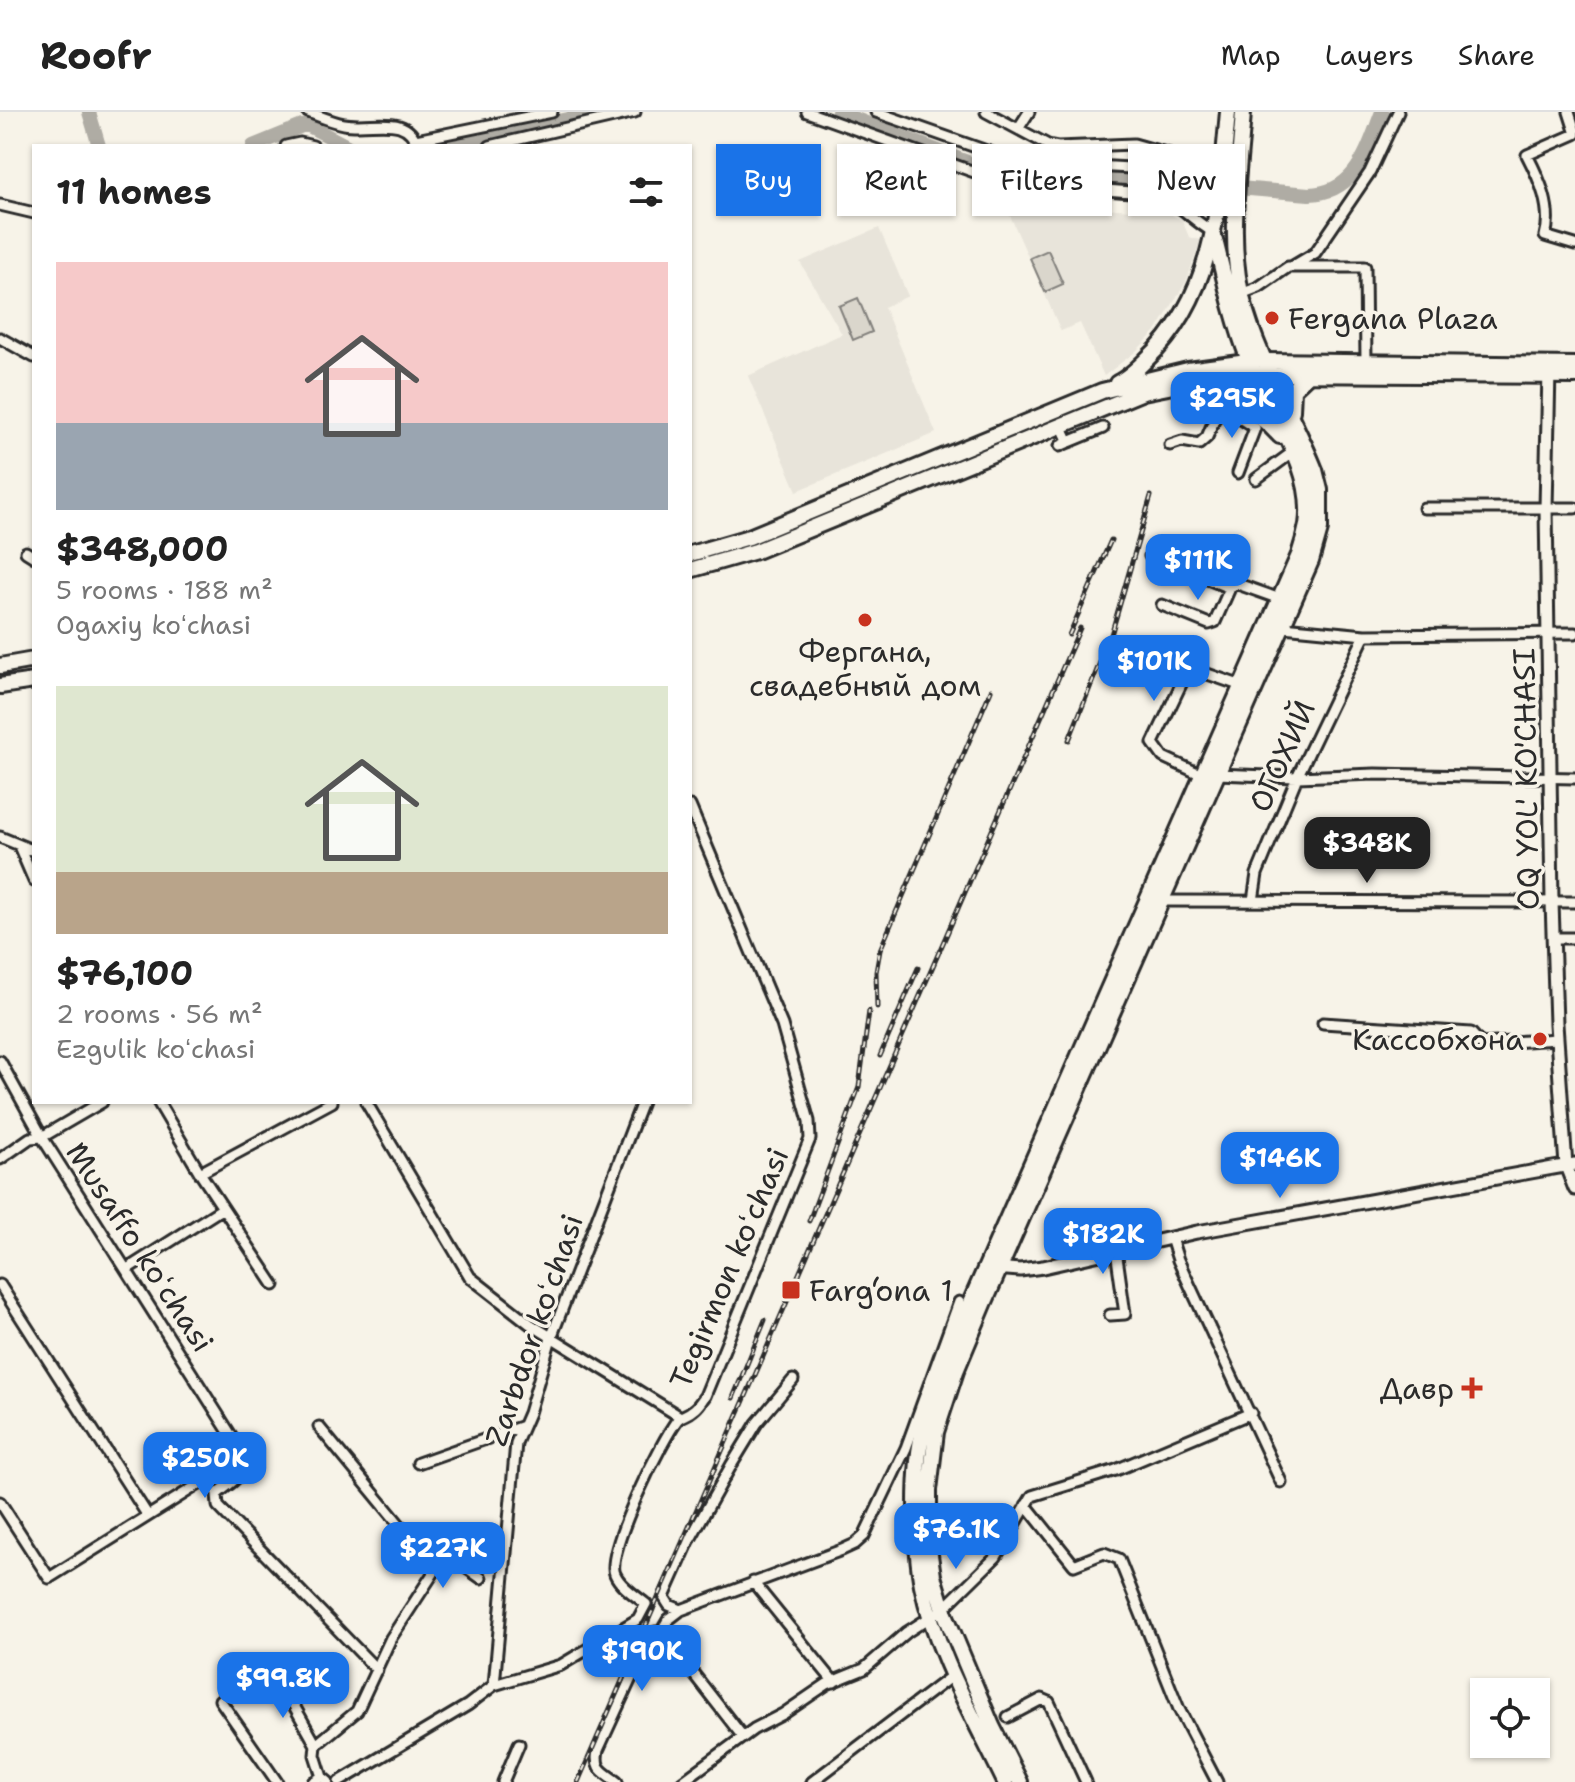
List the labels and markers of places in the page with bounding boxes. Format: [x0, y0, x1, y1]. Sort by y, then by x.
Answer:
place label: Fergana Plaza [1288, 298, 1498, 339]
marker: Fergana Plaza [1263, 309, 1281, 327]
pin: $295K [1176, 372, 1288, 440]
pin: $111K [1142, 534, 1254, 602]
marker: Фергана, свадебный дом [856, 611, 874, 629]
place label: Фергана, свадебный дом [749, 631, 981, 706]
pin: $101K [1098, 635, 1210, 703]
pin: $348K [1311, 817, 1423, 885]
place label: Кассобхона [1352, 1019, 1524, 1060]
marker: Кассобхона [1531, 1030, 1549, 1048]
pin: $146K [1224, 1132, 1336, 1200]
pin: $182K [1047, 1208, 1159, 1276]
place label: Farg‘ona 1 [809, 1270, 953, 1311]
marker: Farg‘ona 1 [780, 1279, 802, 1301]
place label: Давр [1380, 1368, 1454, 1409]
marker: Давр [1461, 1377, 1483, 1399]
pin: $250K [149, 1432, 261, 1500]
pin: $76.1K [891, 1503, 1021, 1571]
pin: $227K [387, 1522, 499, 1590]
pin: $190K [586, 1625, 698, 1693]
pin: $99.8K [218, 1652, 348, 1720]

